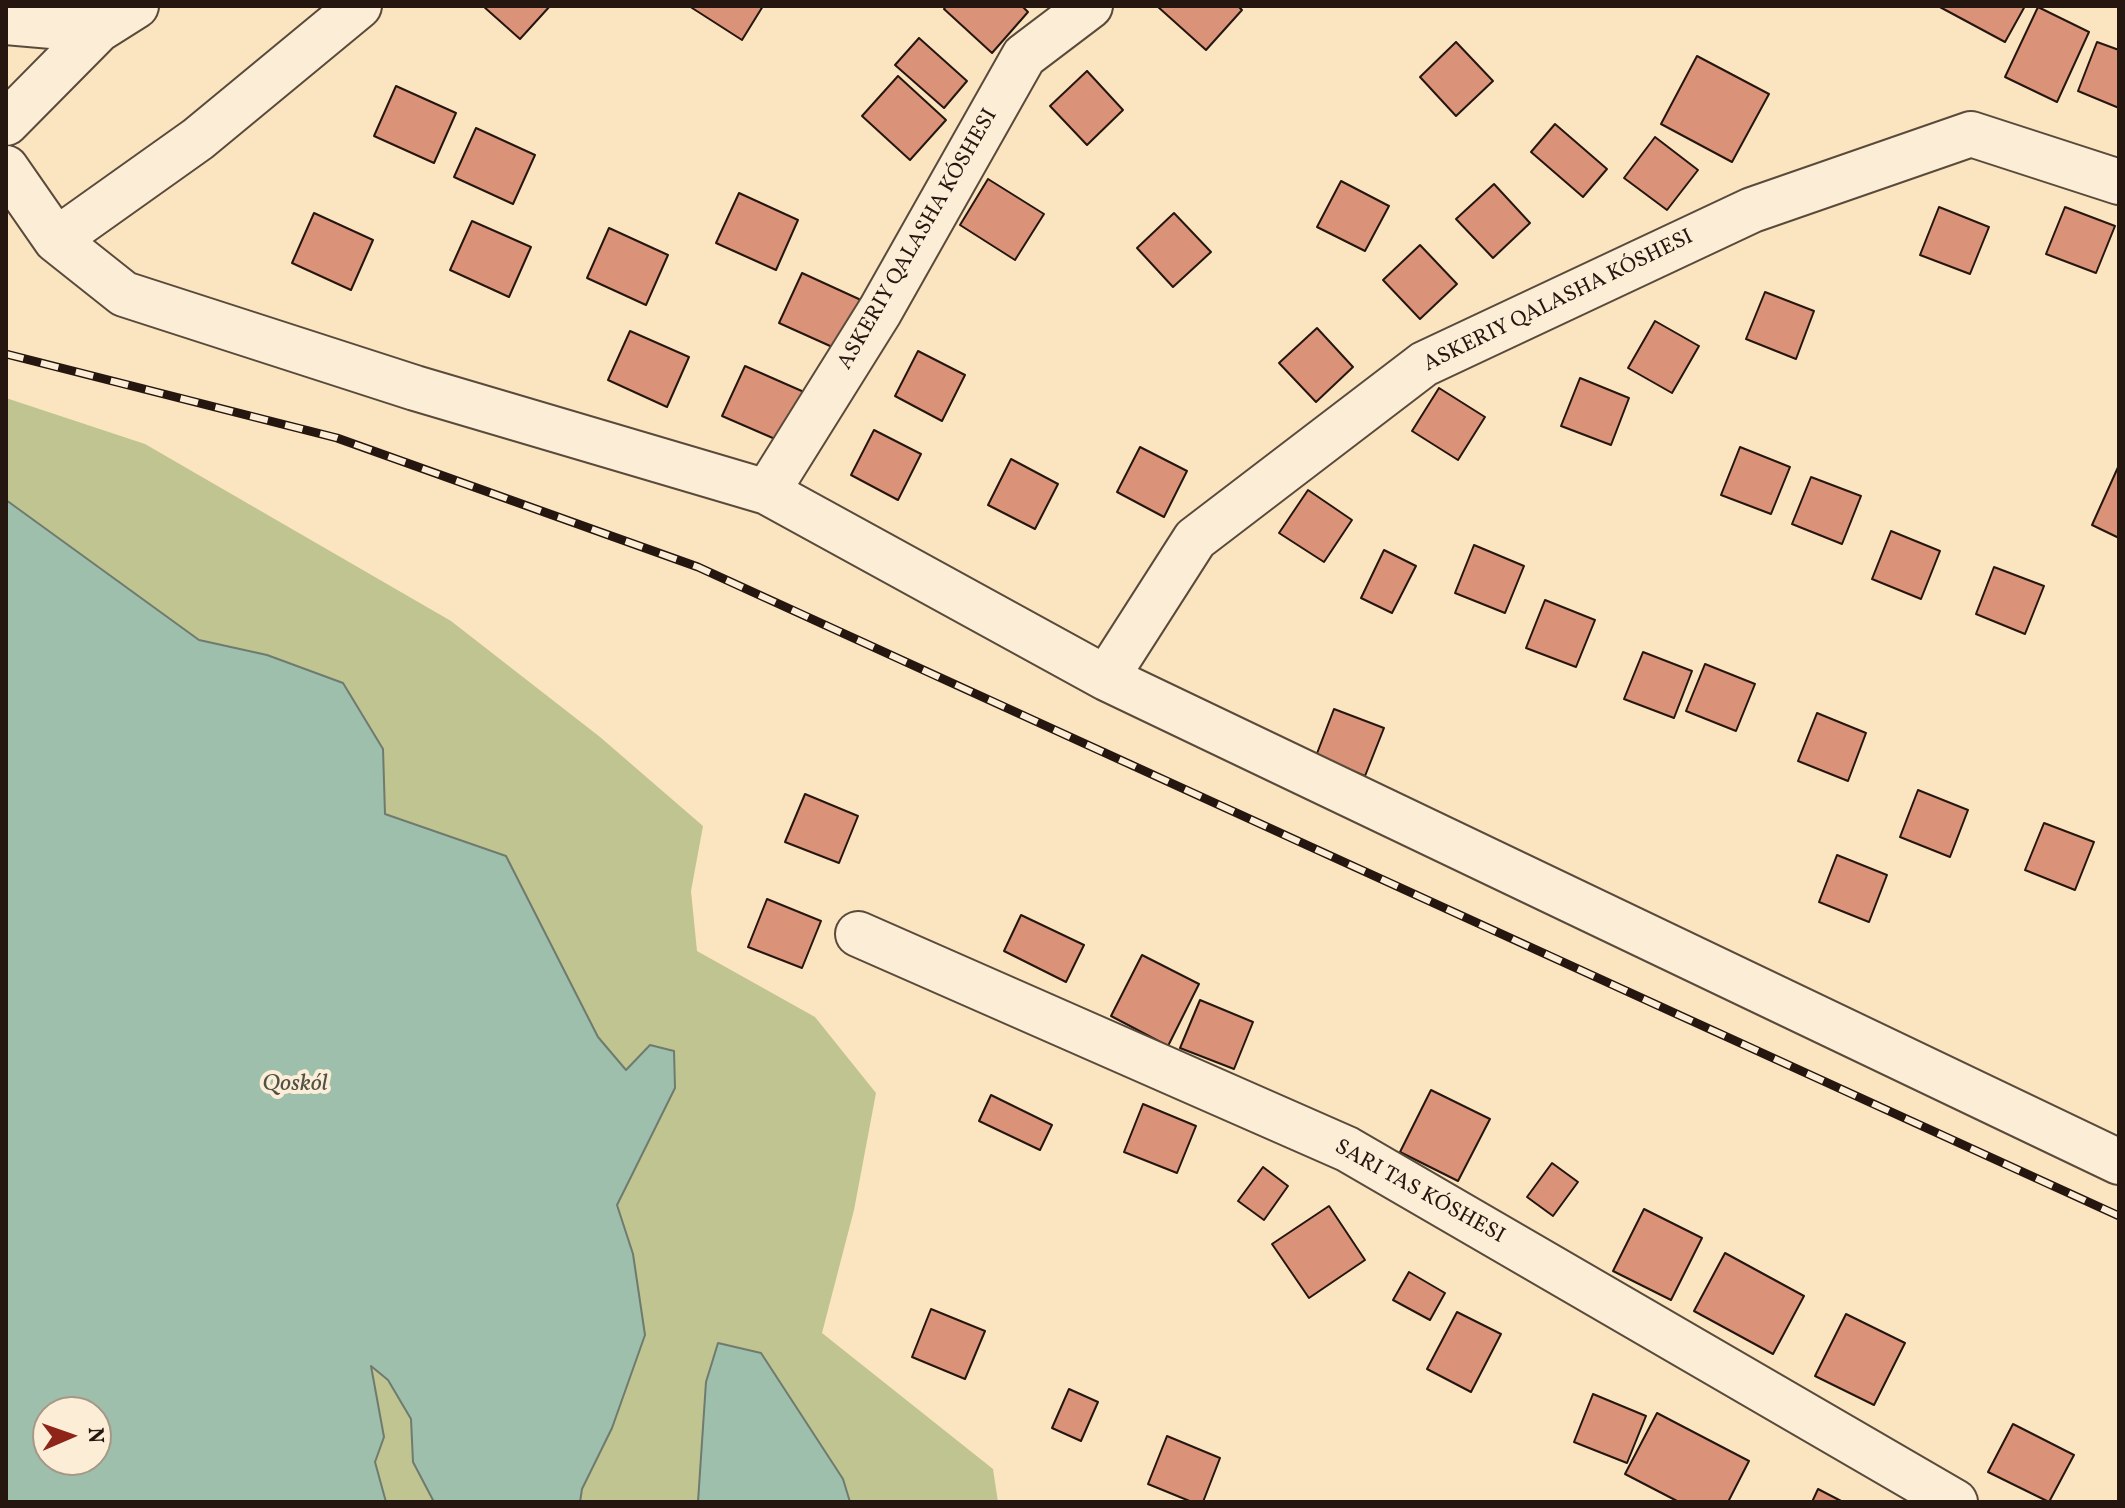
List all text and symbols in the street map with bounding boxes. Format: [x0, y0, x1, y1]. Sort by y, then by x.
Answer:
street label: ASKERIY QALASHA KÓSHESI [833, 105, 1005, 375]
street label: ASKERIY QALASHA KÓSHESI [1420, 225, 1698, 379]
water label: Qoskól [262, 1072, 328, 1100]
street label: SARI TAS KÓSHESI [1329, 1135, 1509, 1251]
north arrow [32, 1396, 112, 1476]
text: N [79, 1427, 110, 1444]

